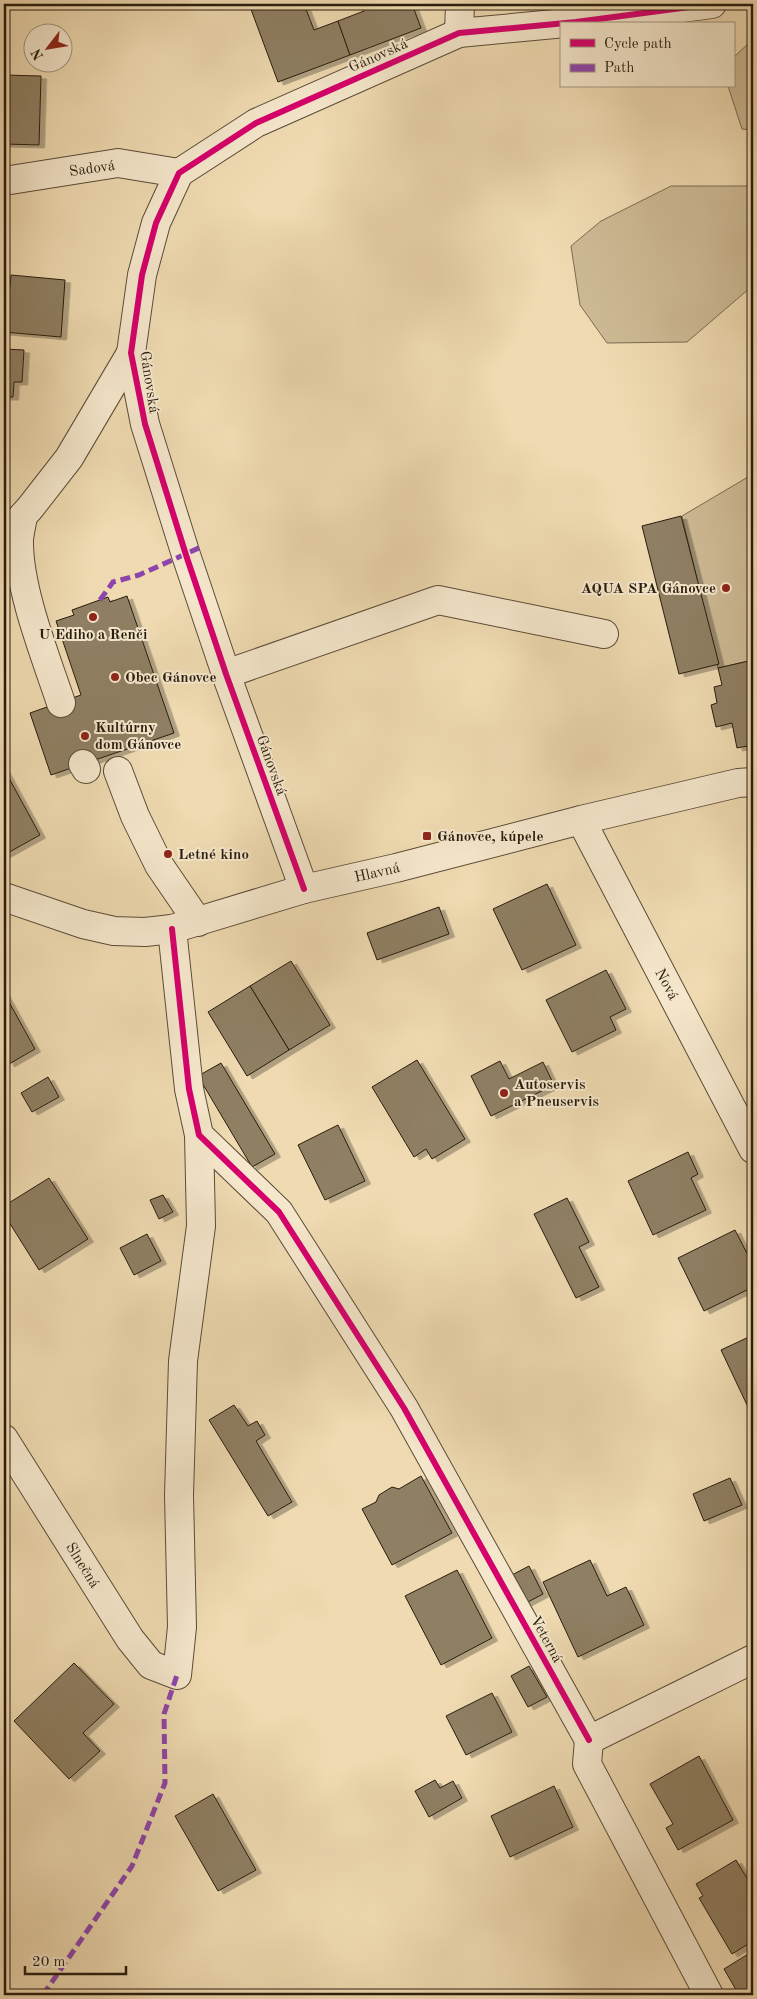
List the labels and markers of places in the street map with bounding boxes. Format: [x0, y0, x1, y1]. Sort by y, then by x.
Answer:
place label: AQUA SPA Gánovce [581, 582, 716, 597]
marker: AQUA SPA Gánovce [720, 582, 732, 594]
marker: U Ediho a Renči [87, 611, 99, 623]
place label: U Ediho a Renči [39, 628, 147, 643]
marker: Obec Gánovce [109, 671, 121, 683]
place label: Obec Gánovce [125, 671, 216, 686]
place label: Kultúrny dom Gánovce [95, 721, 181, 753]
marker: Kultúrny dom Gánovce [79, 730, 91, 742]
marker: Gánovce, kúpele [421, 830, 433, 842]
place label: Gánovce, kúpele [437, 830, 544, 845]
marker: Letné kino [162, 848, 174, 860]
place label: Letné kino [178, 848, 249, 863]
place label: Autoservis a Pneuservis [514, 1078, 599, 1110]
marker: Autoservis a Pneuservis [498, 1087, 510, 1099]

